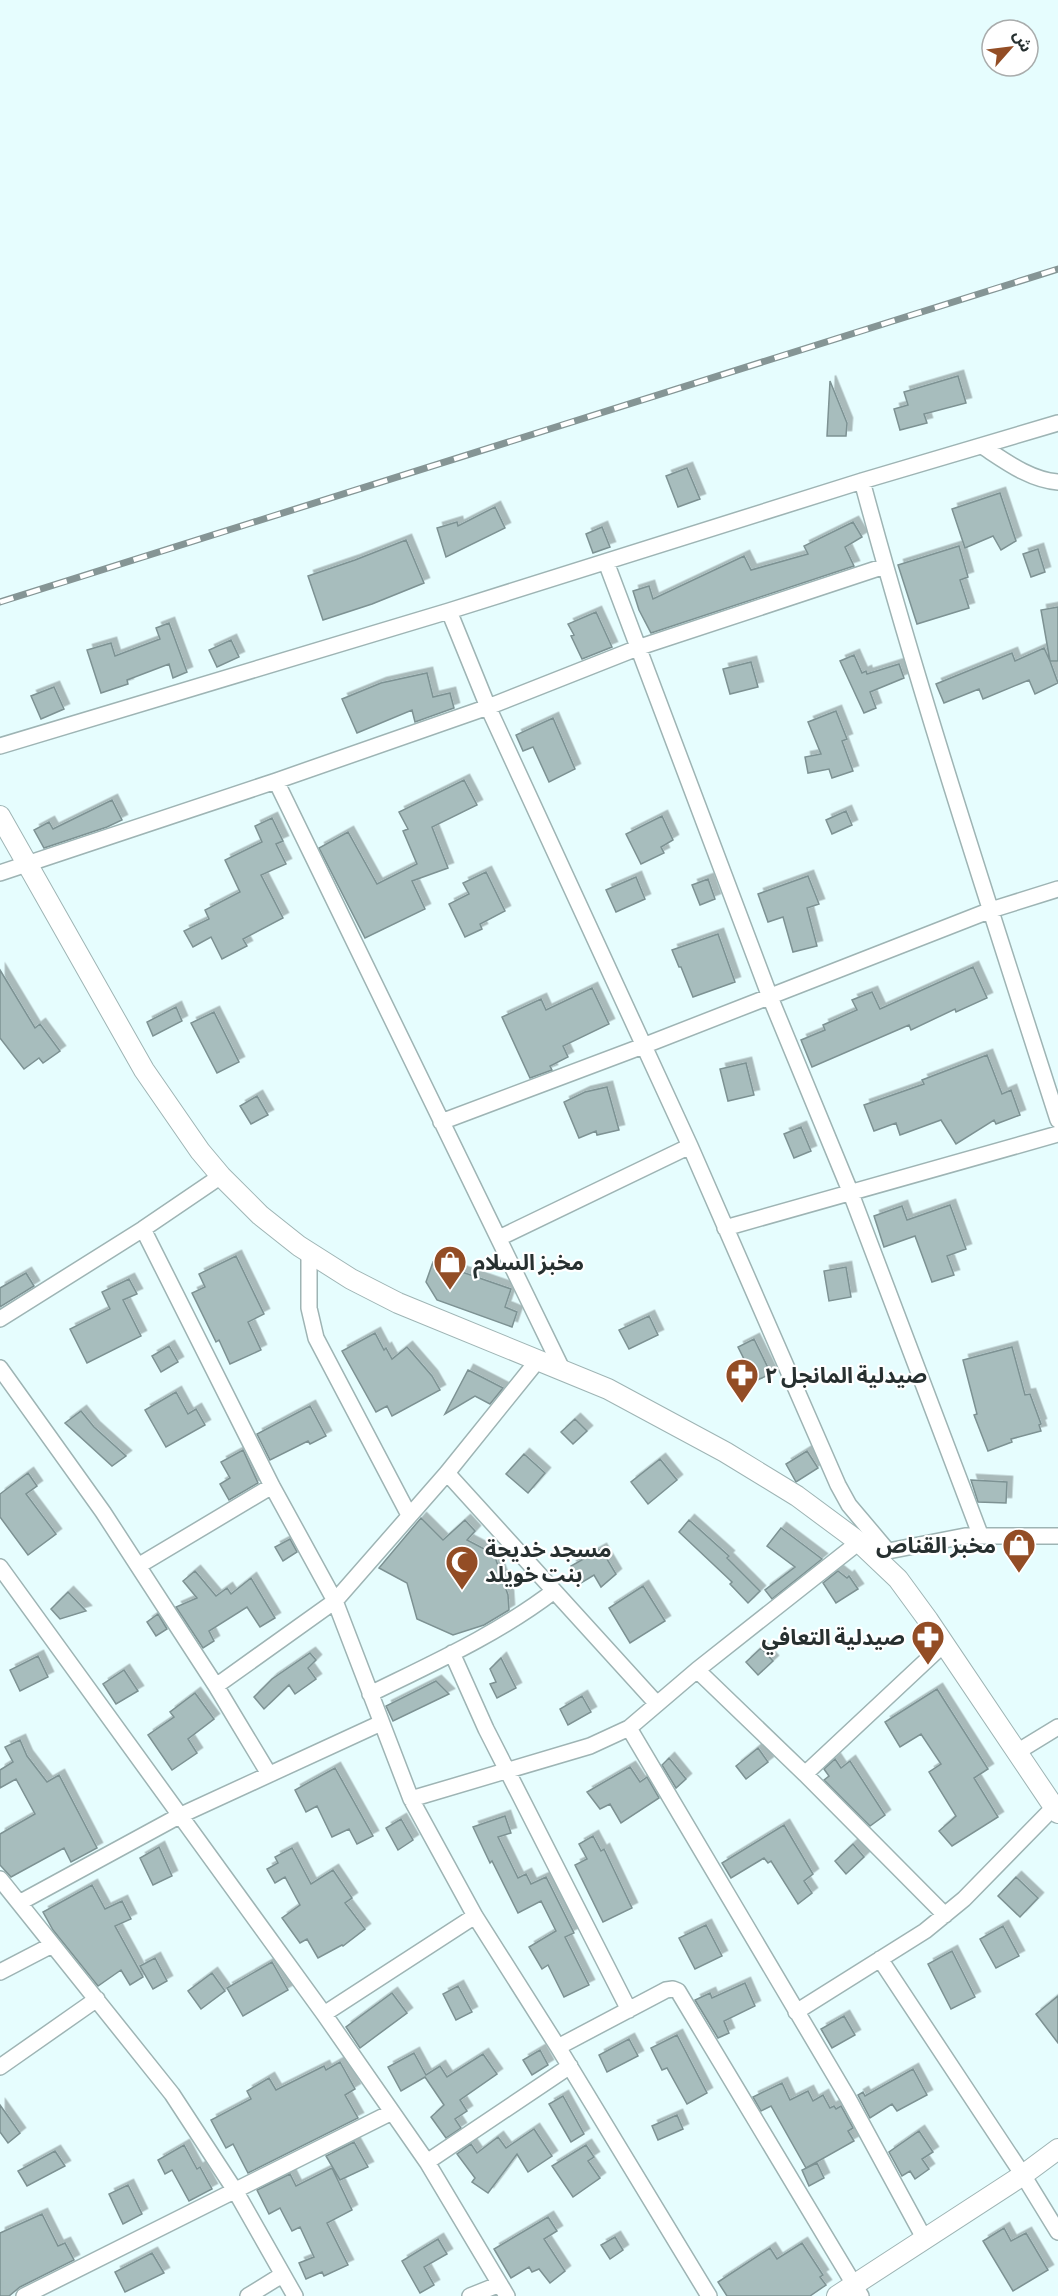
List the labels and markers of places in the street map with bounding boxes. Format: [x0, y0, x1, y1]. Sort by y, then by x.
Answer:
shop icon: مخبز السلام [432, 1244, 468, 1291]
place label: مخبز السلام [473, 1250, 584, 1279]
pharmacy icon: صيدلية المانجل ٢ [724, 1357, 760, 1404]
place label: صيدلية المانجل ٢ [765, 1363, 927, 1390]
shop icon: مخبز القناص [1001, 1527, 1037, 1574]
place label: مخبز القناص [876, 1533, 996, 1560]
place label: مسجد خديجة بنت خويلد [485, 1537, 612, 1589]
mosque icon: مسجد خديجة بنت خويلد [444, 1544, 480, 1591]
pharmacy icon: صيدلية التعافي [910, 1619, 946, 1666]
place label: صيدلية التعافي [761, 1625, 905, 1655]

